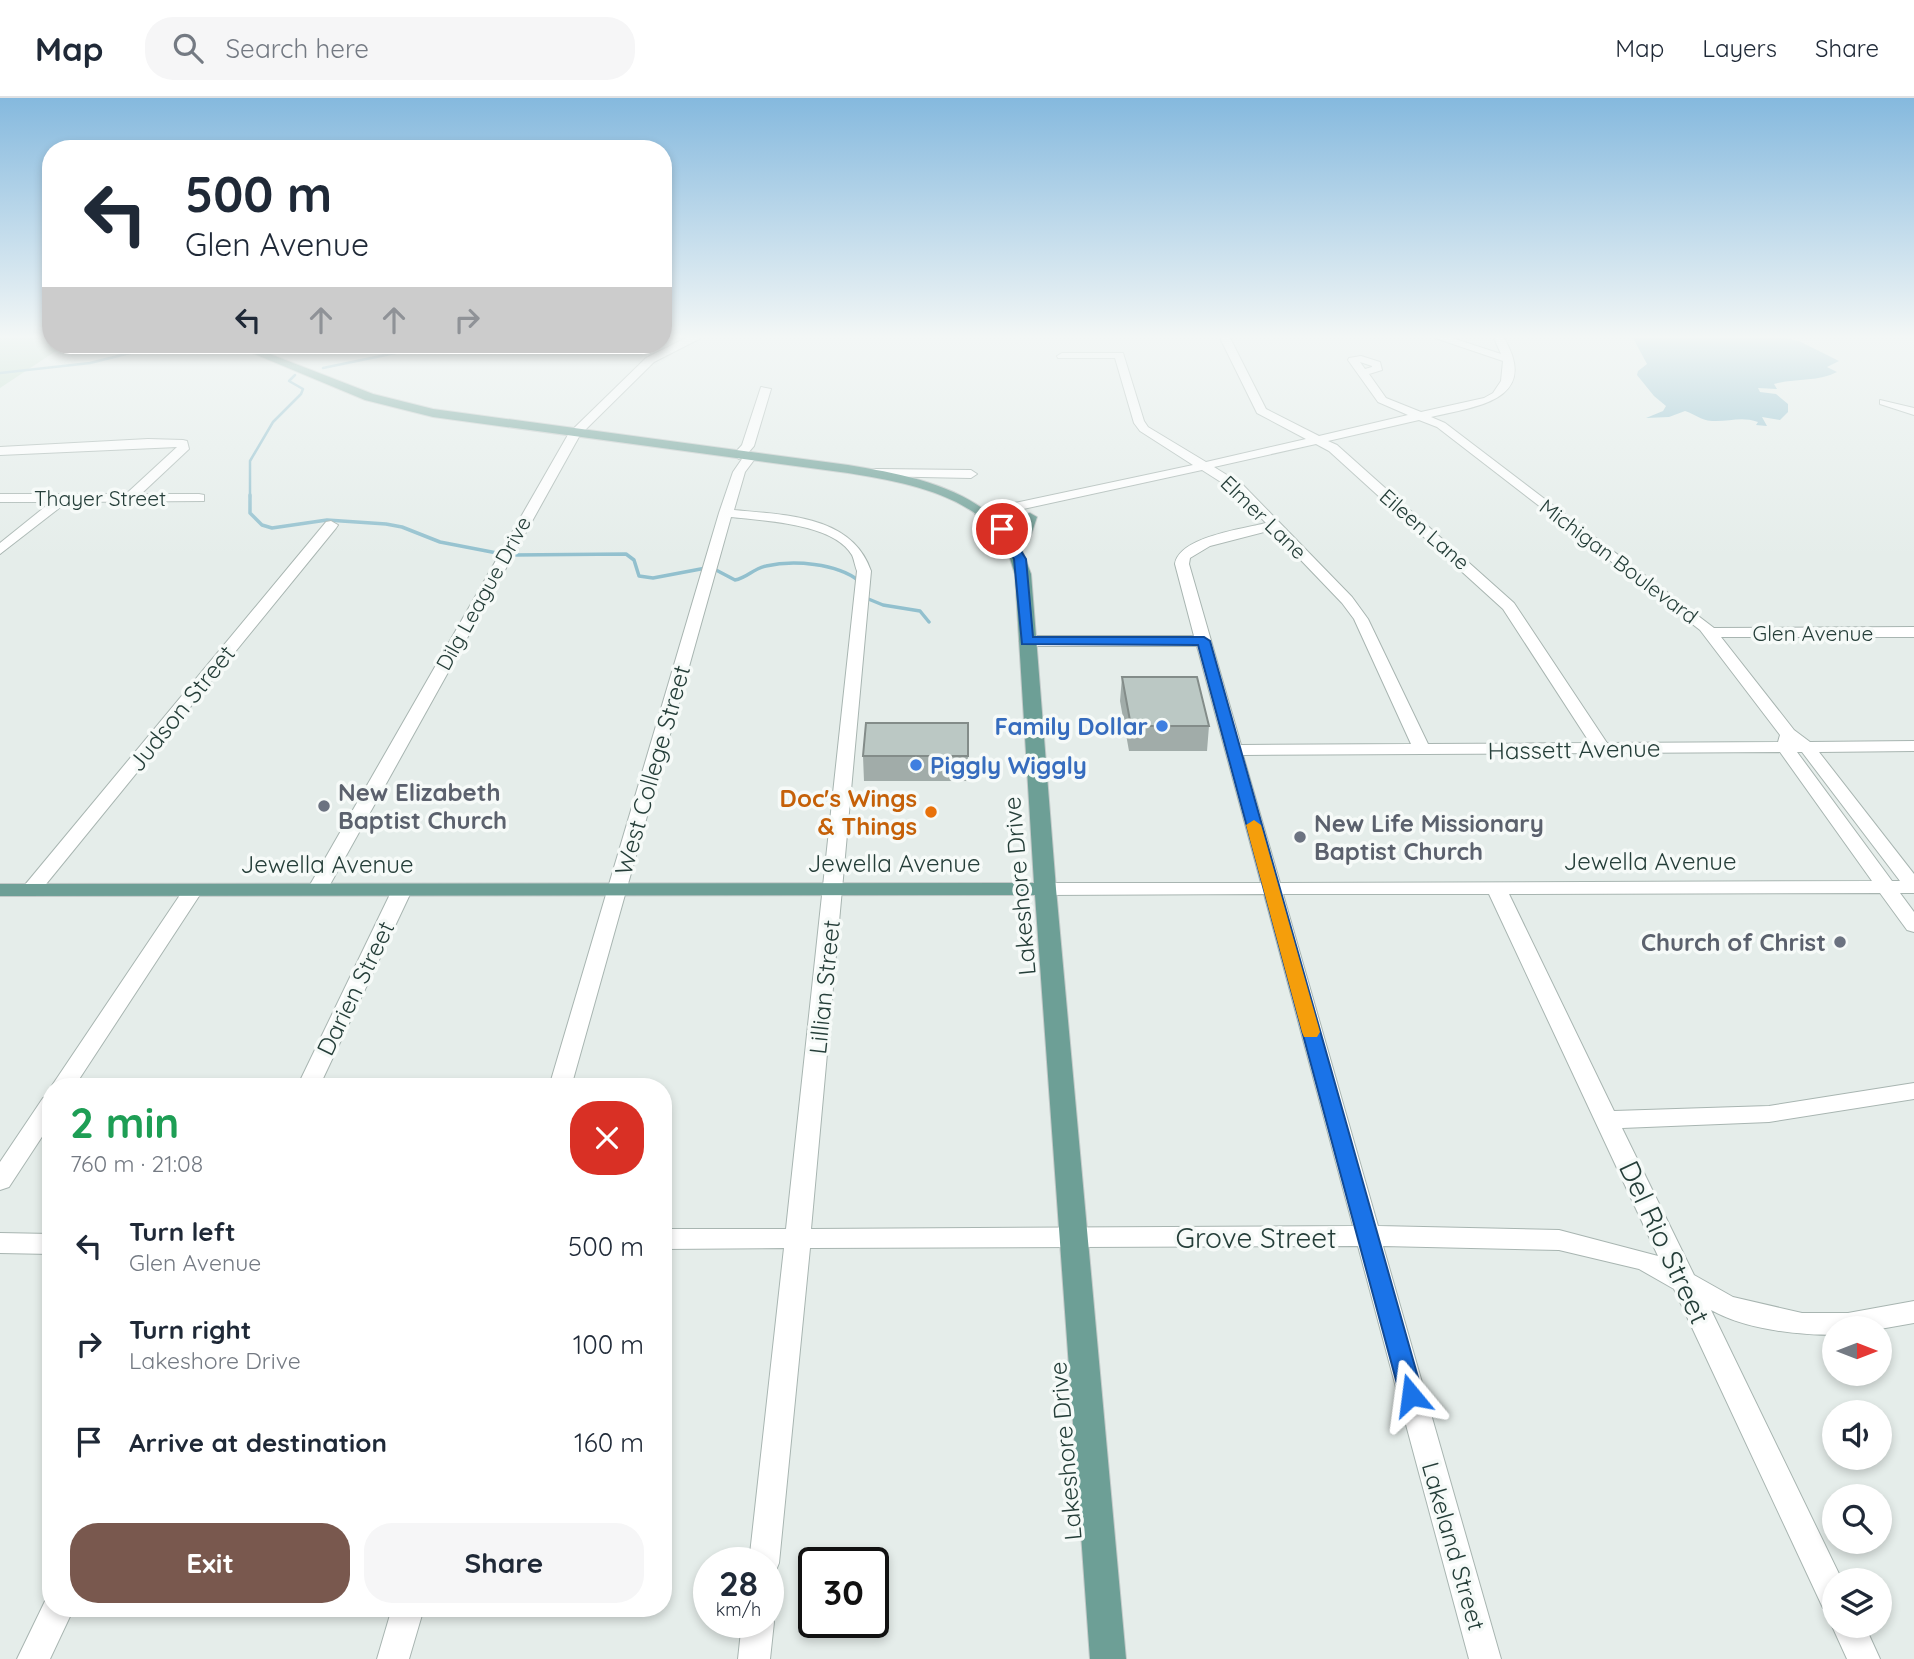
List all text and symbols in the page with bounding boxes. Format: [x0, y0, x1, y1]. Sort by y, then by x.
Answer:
search box [145, 17, 635, 80]
text: Map [35, 28, 103, 69]
icon: search [169, 29, 207, 67]
text: Search here [225, 32, 369, 65]
text: Map [1615, 33, 1664, 63]
text: Layers [1702, 33, 1777, 63]
text: Share [1815, 33, 1879, 63]
text: 500 m [185, 163, 332, 224]
icon: left [70, 168, 161, 259]
text: Glen Avenue [185, 224, 369, 264]
icon: left [229, 301, 267, 339]
icon: ahead [302, 301, 340, 339]
icon: ahead [375, 301, 413, 339]
icon: right [448, 301, 486, 339]
street label: Elmer Lane [1216, 470, 1312, 564]
street label: Eileen Lane [1375, 483, 1475, 575]
street label: Thayer Street [34, 485, 166, 511]
street label: Michigan Boulevard [1535, 493, 1703, 629]
pin [972, 499, 1032, 559]
icon: arrive [983, 510, 1021, 548]
street label: Dilg League Drive [430, 512, 536, 674]
street label: Glen Avenue [1753, 620, 1873, 646]
street label: Judson Street [121, 639, 241, 777]
street label: West College Street [608, 662, 696, 878]
place label: Family Dollar [994, 711, 1148, 741]
marker: Family Dollar [1154, 718, 1170, 734]
street label: Hassett Avenue [1487, 732, 1661, 766]
place label: Piggly Wiggly [930, 750, 1087, 780]
marker: Piggly Wiggly [908, 757, 924, 773]
place label: New Elizabeth Baptist Church [338, 777, 507, 835]
place label: Doc's Wings & Things [780, 783, 917, 841]
street label: Lakeshore Drive [996, 795, 1042, 977]
marker: New Elizabeth Baptist Church [316, 798, 332, 814]
marker: Doc's Wings & Things [923, 804, 939, 820]
place label: New Life Missionary Baptist Church [1314, 808, 1544, 866]
marker: New Life Missionary Baptist Church [1292, 829, 1308, 845]
street label: Jewella Avenue [1563, 846, 1737, 876]
street label: Jewella Avenue [807, 848, 981, 878]
street label: Jewella Avenue [240, 849, 414, 879]
street label: Darien Street [310, 916, 400, 1060]
street label: Lillian Street [802, 918, 846, 1056]
place label: Church of Christ [1641, 927, 1826, 957]
marker: Church of Christ [1832, 934, 1848, 950]
text: 2 min [70, 1096, 179, 1149]
button: close [570, 1101, 644, 1175]
text: 760 m · 21:08 [70, 1149, 203, 1178]
street label: Del Rio Street [1612, 1155, 1718, 1329]
text: Turn left [129, 1215, 236, 1248]
street label: Grove Street [1175, 1220, 1337, 1255]
icon: left [70, 1227, 108, 1265]
text: 500 m [568, 1230, 644, 1263]
text: Glen Avenue [129, 1248, 261, 1277]
text: Turn right [129, 1313, 251, 1346]
north arrow [1822, 1316, 1892, 1386]
map controls [1822, 1316, 1892, 1638]
icon: right [70, 1325, 108, 1363]
text: 100 m [573, 1328, 644, 1361]
text: Lakeshore Drive [129, 1346, 301, 1375]
position arrow [1374, 1358, 1448, 1432]
street label: Lakeshore Drive [1042, 1360, 1088, 1542]
button: sound [1822, 1400, 1892, 1470]
icon: arrive [70, 1423, 108, 1461]
text: Arrive at destination [129, 1426, 387, 1459]
text: 160 m [574, 1426, 644, 1459]
street label: Lakeland Street [1416, 1458, 1492, 1634]
button: search [1822, 1484, 1892, 1554]
button: Exit [70, 1523, 350, 1603]
button: Share [364, 1523, 644, 1603]
speed limit sign: 30 [798, 1547, 889, 1638]
text: 28 [719, 1561, 758, 1605]
button: layers [1822, 1568, 1892, 1638]
text: km/h [716, 1598, 761, 1621]

